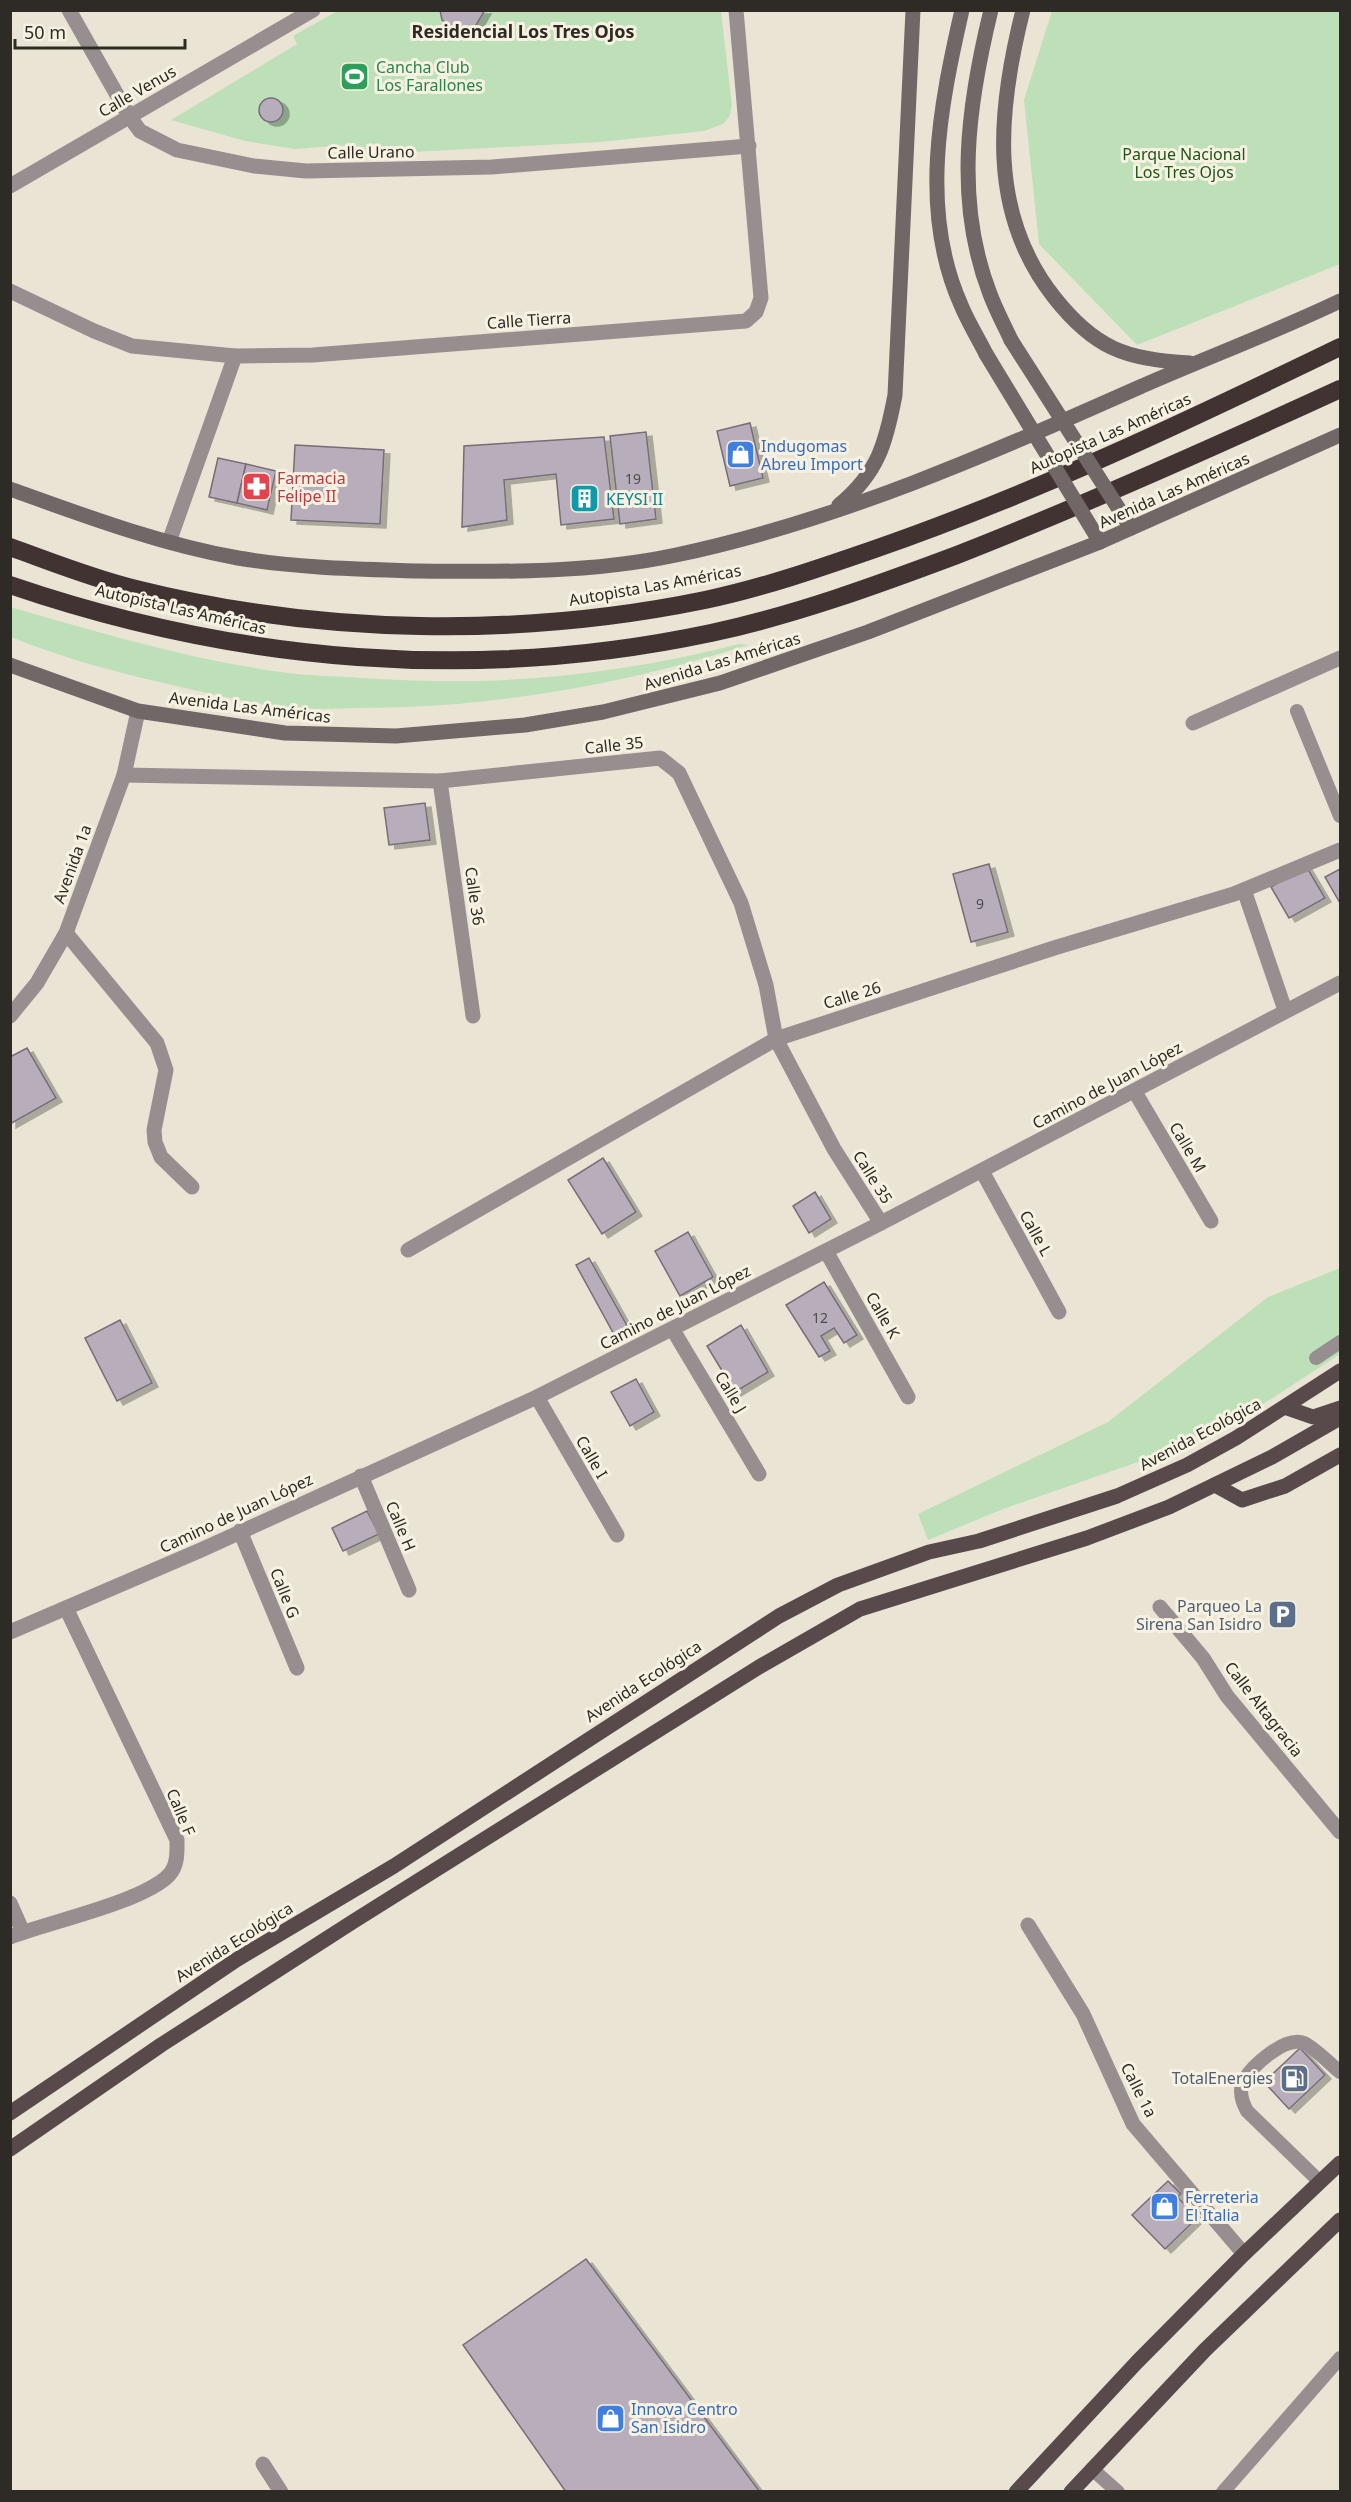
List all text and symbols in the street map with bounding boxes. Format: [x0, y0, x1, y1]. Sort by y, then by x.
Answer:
scale bar [15, 12, 184, 50]
district label: Residencial Los Tres Ojos [412, 19, 634, 43]
text: 50 m [24, 20, 66, 44]
place label: Cancha Club Los Farallones [376, 56, 483, 96]
street label: Calle Venus [94, 60, 180, 122]
sports icon: Cancha Club Los Farallones [339, 60, 371, 92]
street label: Calle Urano [327, 140, 415, 164]
park label: Parque Nacional Los Tres Ojos [1122, 143, 1246, 183]
street label: Calle Tierra [486, 306, 572, 334]
street label: Autopista Las Américas [1026, 387, 1194, 479]
place label: Indugomas Abreu Import [761, 435, 863, 475]
shop icon: Indugomas Abreu Import [724, 439, 756, 471]
street label: Avenida Las Américas [1095, 447, 1253, 533]
place label: Farmacia Felipe II [277, 467, 346, 507]
house number: 19 [625, 469, 641, 488]
pharmacy icon: Farmacia Felipe II [240, 471, 272, 503]
building icon: KEYSI II [569, 483, 601, 515]
place label: KEYSI II [606, 488, 663, 510]
street label: Autopista Las Américas [567, 559, 743, 611]
street label: Autopista Las Américas [93, 579, 269, 639]
street label: Avenida Las Américas [641, 627, 803, 695]
street label: Avenida Las Américas [168, 686, 332, 728]
street label: Calle 35 [584, 731, 644, 759]
street label: Avenida 1a [48, 821, 96, 907]
street label: Calle 36 [460, 865, 490, 927]
house number: 9 [976, 894, 984, 913]
street label: Calle 26 [821, 976, 883, 1014]
street label: Camino de Juan López [1028, 1036, 1186, 1134]
street label: Calle M [1164, 1118, 1212, 1176]
street label: Calle 35 [848, 1146, 898, 1208]
street label: Calle L [1015, 1206, 1057, 1260]
street label: Camino de Juan López [596, 1259, 754, 1355]
street label: Calle K [861, 1288, 905, 1342]
house number: 12 [812, 1308, 828, 1327]
street label: Calle J [710, 1367, 752, 1417]
street label: Avenida Ecológica [1135, 1393, 1265, 1475]
street label: Calle I [571, 1432, 613, 1482]
street label: Camino de Juan López [156, 1468, 316, 1558]
street label: Calle H [381, 1498, 421, 1554]
street label: Calle G [265, 1565, 305, 1621]
place label: Parqueo La Sirena San Isidro [1136, 1595, 1262, 1635]
parking icon: Parqueo La Sirena San Isidro [1267, 1599, 1299, 1631]
street label: Avenida Ecológica [580, 1635, 706, 1727]
street label: Calle Altagracia [1220, 1657, 1308, 1761]
street label: Calle F [161, 1785, 201, 1839]
street label: Avenida Ecológica [171, 1897, 297, 1987]
street label: Calle 1a [1116, 2059, 1162, 2121]
fuel station icon: TotalEnergies [1278, 2062, 1310, 2094]
place label: TotalEnergies [1172, 2067, 1273, 2089]
place label: Ferreteria El Italia [1185, 2186, 1259, 2226]
shop icon: Ferreteria El Italia [1148, 2190, 1180, 2222]
place label: Innova Centro San Isidro [631, 2398, 738, 2438]
shop icon: Innova Centro San Isidro [594, 2402, 626, 2434]

